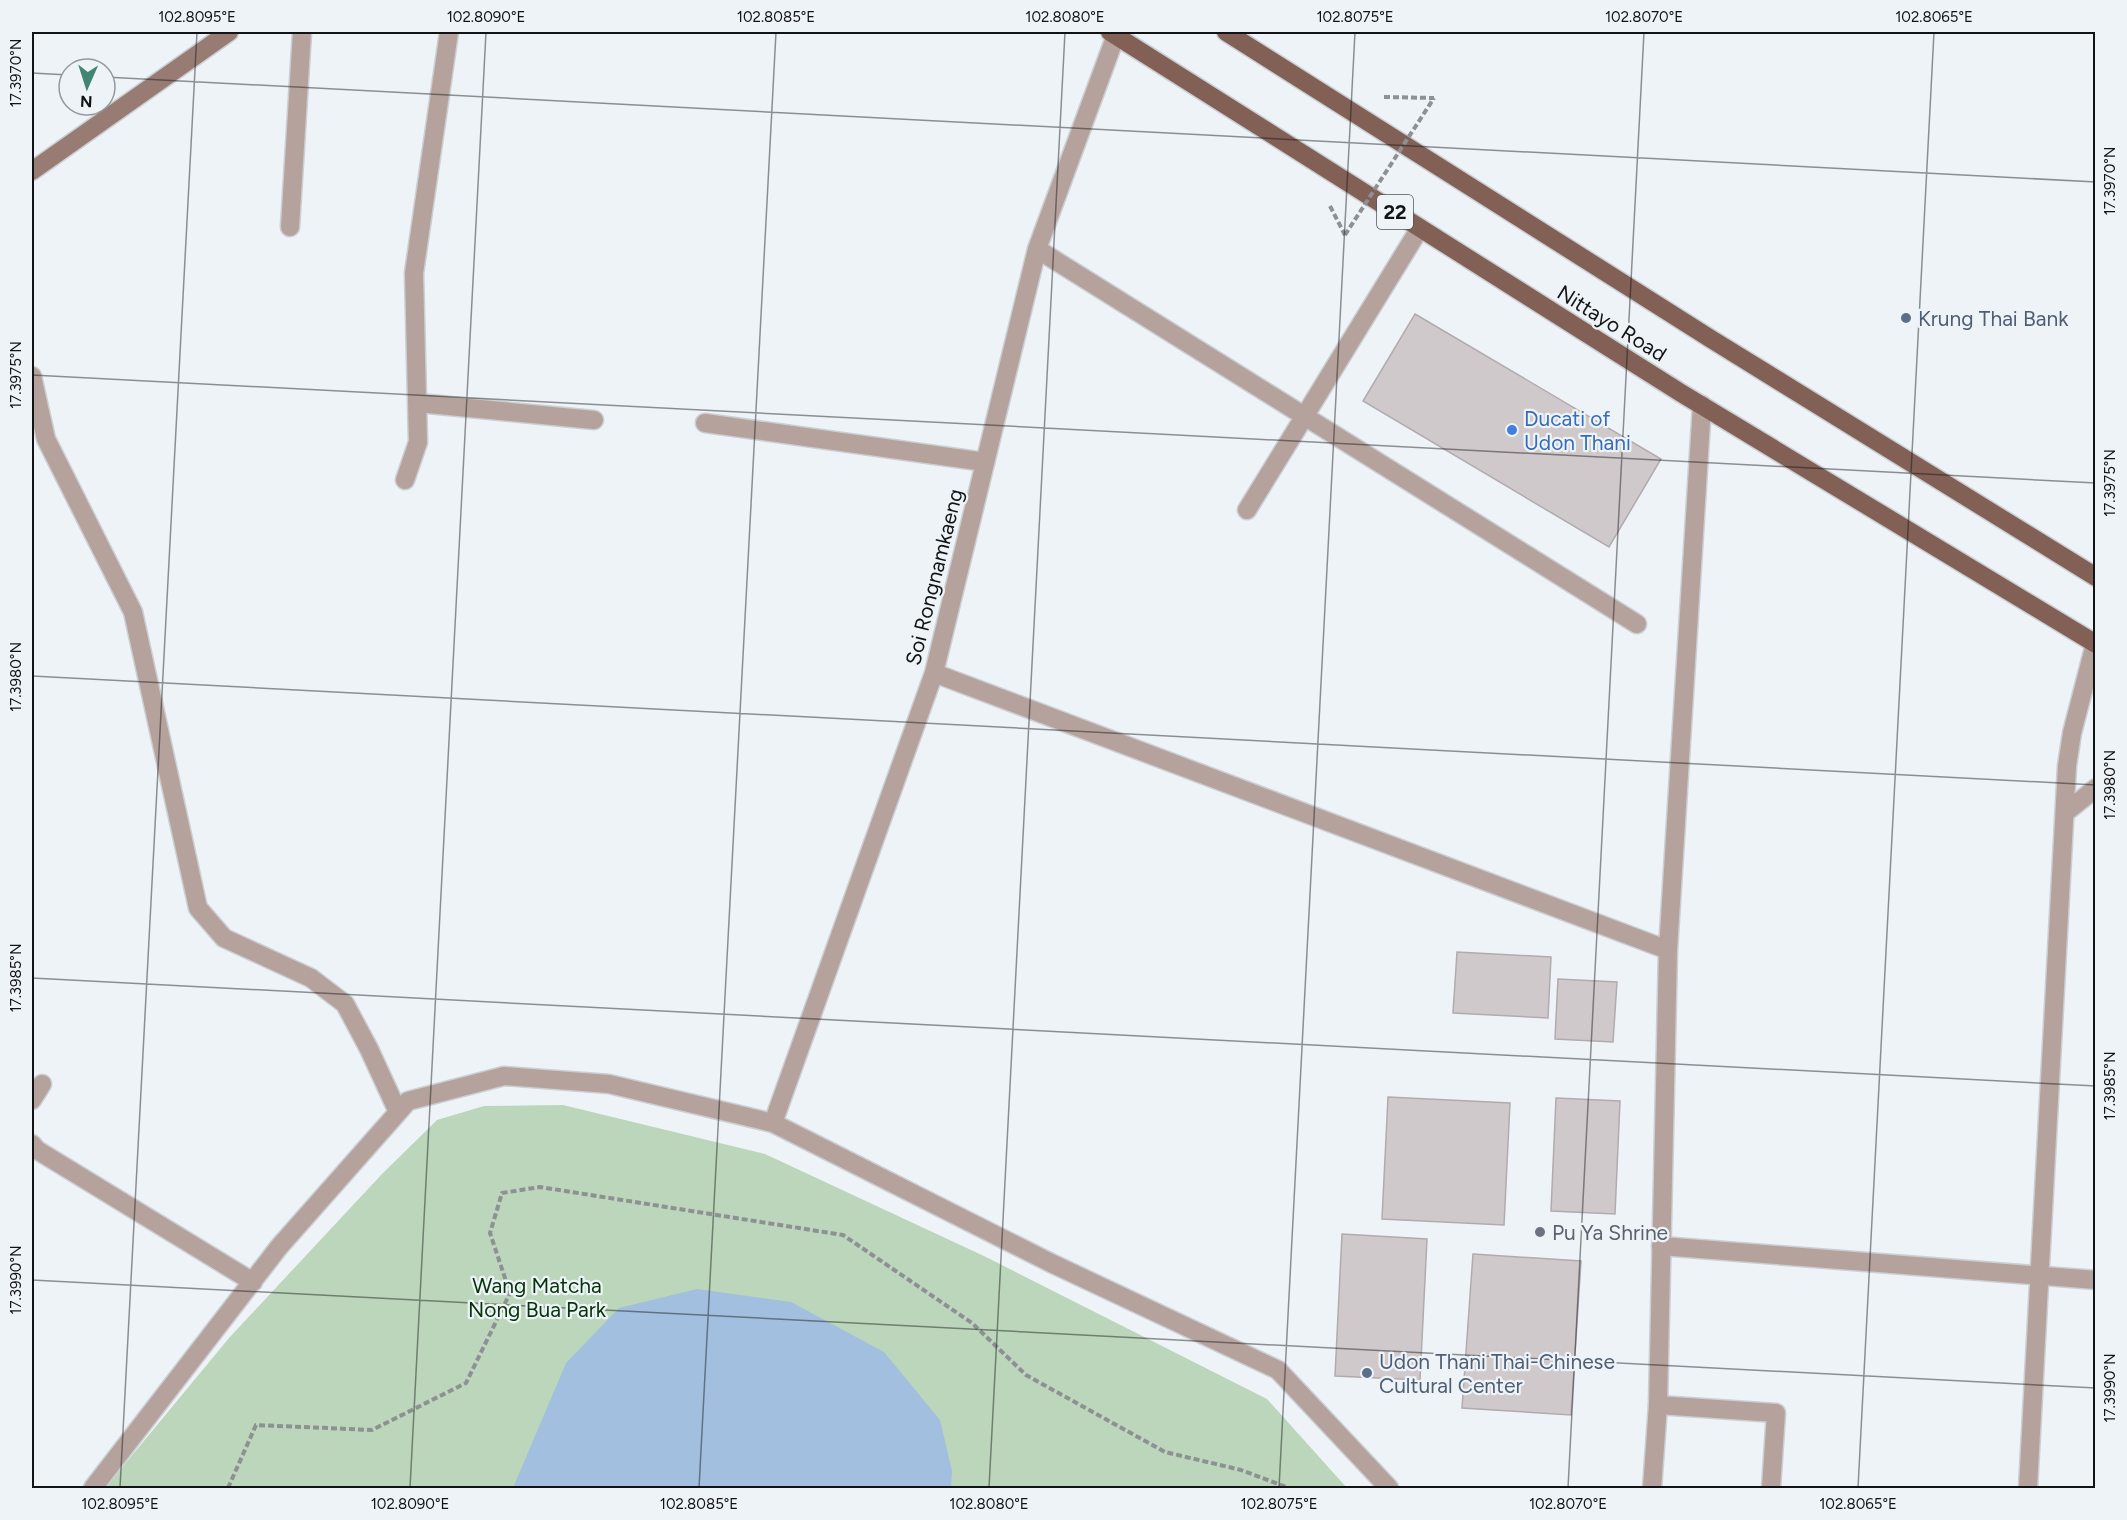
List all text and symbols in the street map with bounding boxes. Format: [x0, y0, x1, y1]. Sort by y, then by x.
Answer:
text: 102.8095°E [158, 8, 236, 26]
text: 102.8090°E [447, 8, 525, 26]
text: 102.8085°E [737, 8, 815, 26]
text: 102.8080°E [1025, 8, 1105, 26]
text: 102.8075°E [1316, 8, 1394, 26]
text: 102.8070°E [1605, 8, 1683, 26]
text: 102.8065°E [1895, 8, 1973, 26]
text: 17.3970°N [7, 39, 25, 107]
north arrow [57, 57, 117, 117]
text: N [80, 92, 93, 111]
text: 17.3970°N [2101, 147, 2119, 215]
road number: 22 [1377, 195, 1413, 229]
street label: Nittayo Road [1553, 280, 1671, 366]
place label: Krung Thai Bank [1918, 306, 2069, 331]
marker: Krung Thai Bank [1899, 311, 1913, 325]
text: 17.3975°N [7, 341, 25, 409]
place label: Ducati of Udon Thani [1524, 406, 1631, 455]
marker: Ducati of Udon Thani [1505, 423, 1519, 437]
text: 17.3975°N [2101, 449, 2119, 517]
street label: Soi Rongnamkaeng [900, 486, 968, 668]
text: 17.3980°N [7, 642, 25, 712]
text: 17.3980°N [2101, 750, 2119, 820]
text: 17.3985°N [7, 943, 25, 1013]
text: 17.3985°N [2101, 1051, 2119, 1121]
place label: Pu Ya Shrine [1552, 1220, 1668, 1245]
marker: Pu Ya Shrine [1533, 1225, 1547, 1239]
text: 17.3990°N [7, 1245, 25, 1315]
park label: Wang Matcha Nong Bua Park [468, 1273, 607, 1322]
place label: Udon Thani Thai-Chinese Cultural Center [1379, 1349, 1615, 1398]
text: 17.3990°N [2101, 1353, 2119, 1423]
marker: Udon Thani Thai-Chinese Cultural Center [1360, 1366, 1374, 1380]
text: 102.8095°E [81, 1495, 159, 1513]
text: 102.8090°E [371, 1495, 449, 1513]
text: 102.8085°E [660, 1495, 738, 1513]
text: 102.8080°E [949, 1495, 1029, 1513]
text: 102.8075°E [1240, 1495, 1318, 1513]
text: 102.8070°E [1529, 1495, 1607, 1513]
text: 102.8065°E [1819, 1495, 1897, 1513]

